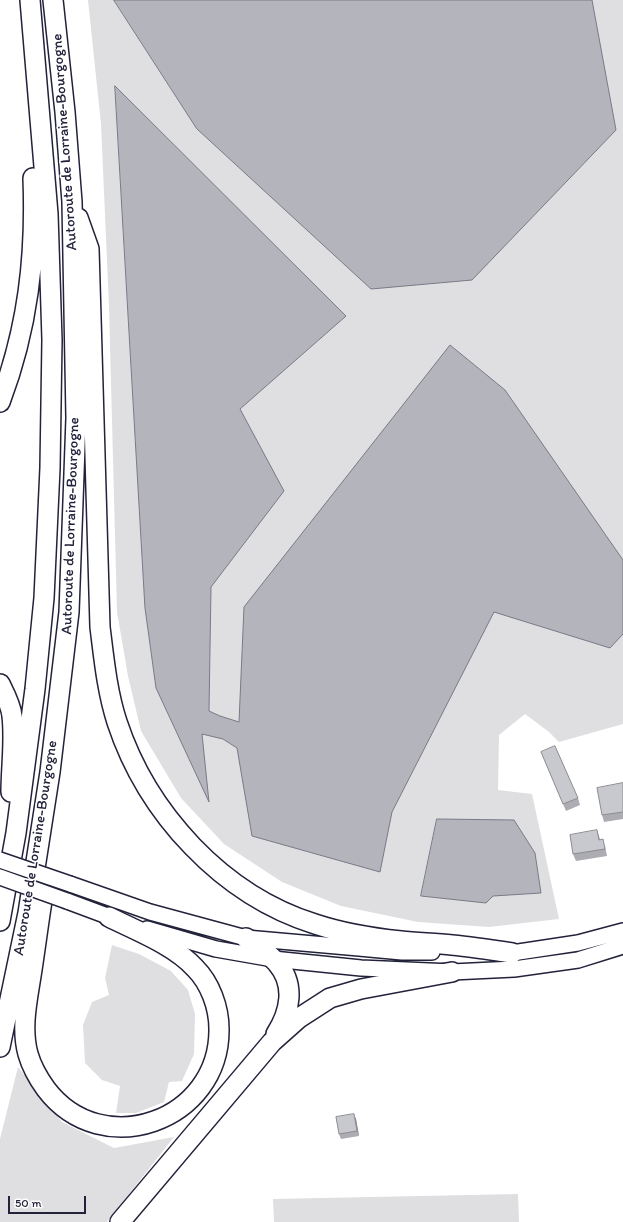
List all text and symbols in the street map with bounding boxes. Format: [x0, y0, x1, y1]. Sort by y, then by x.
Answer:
street label: Autoroute de Lorraine-Bourgogne [48, 33, 82, 251]
street label: Autoroute de Lorraine-Bourgogne [58, 417, 84, 635]
street label: Autoroute de Lorraine-Bourgogne [10, 739, 62, 957]
scale bar [10, 1188, 88, 1214]
text: 50 m [15, 1196, 41, 1210]

